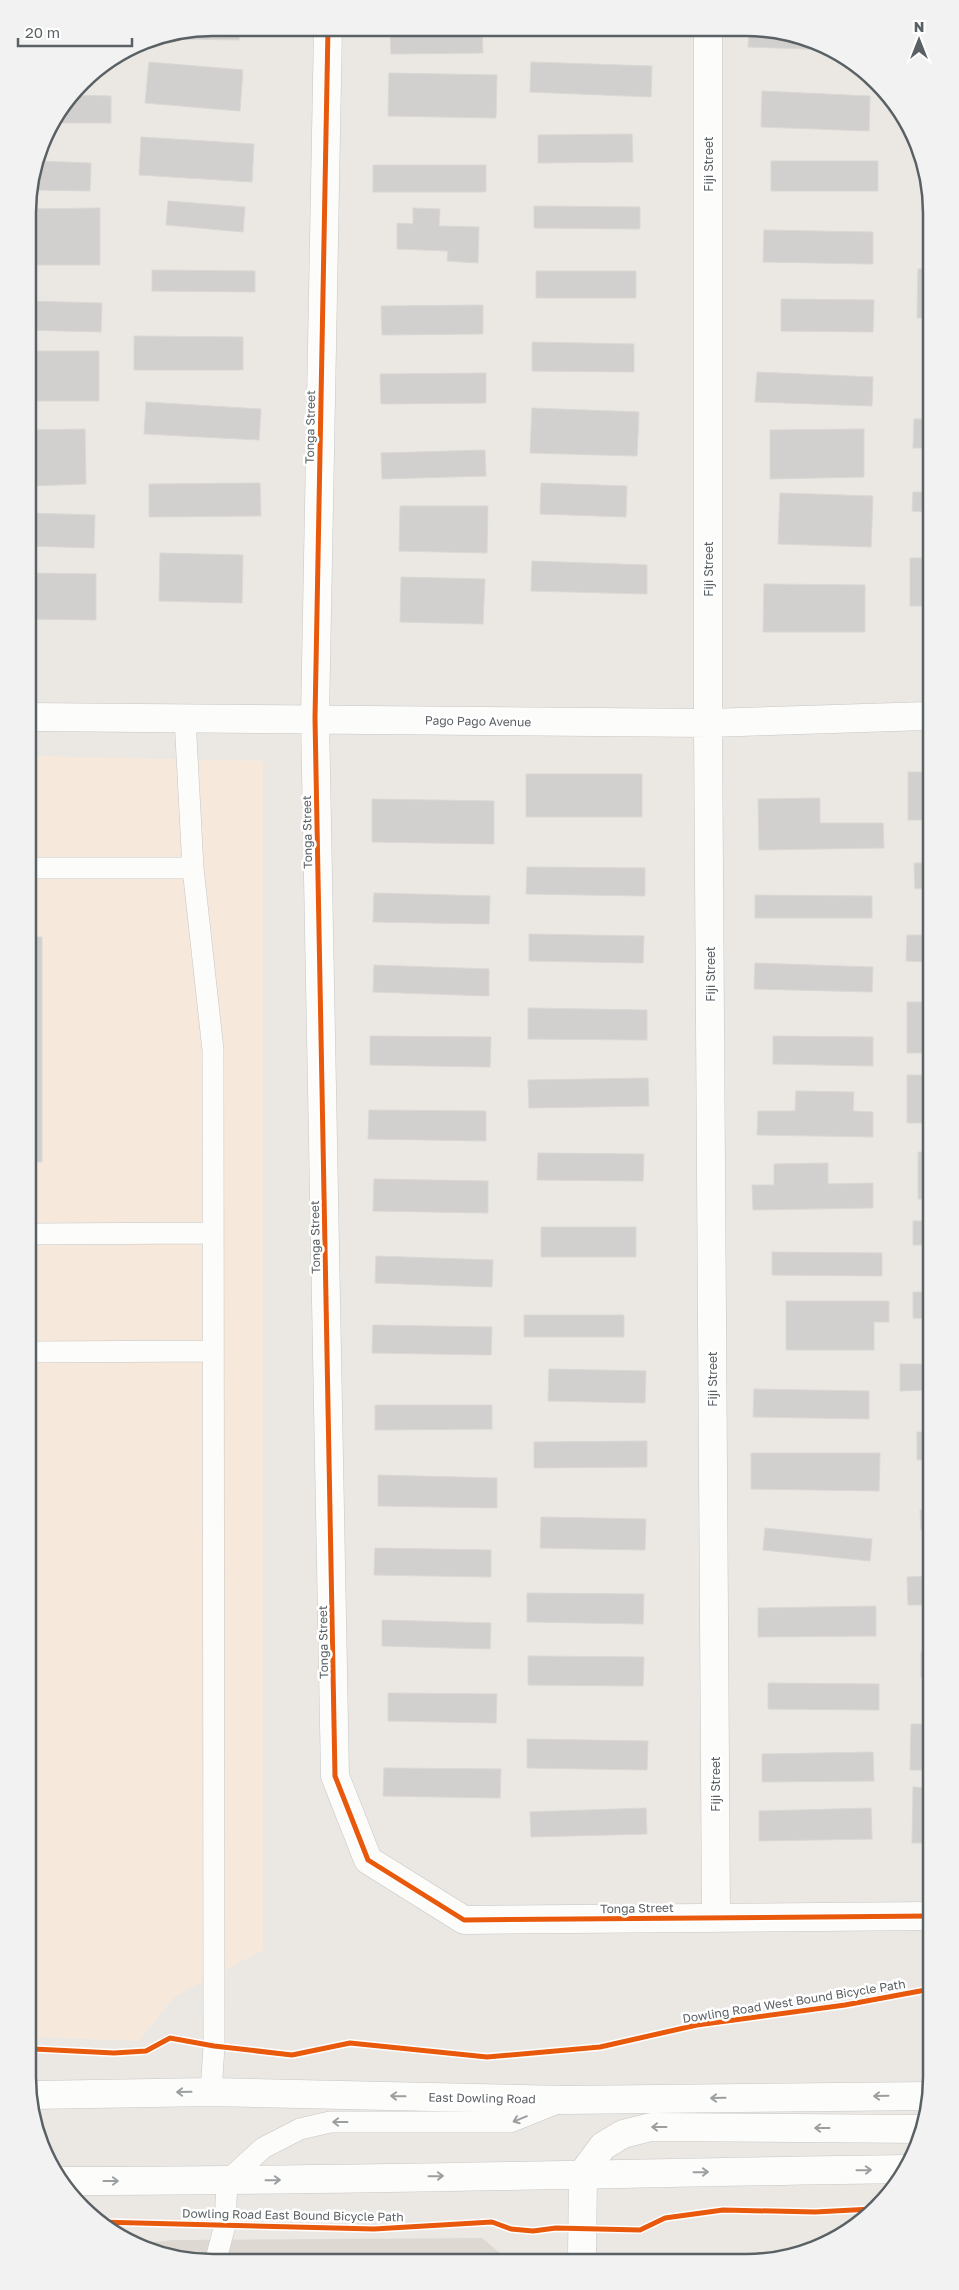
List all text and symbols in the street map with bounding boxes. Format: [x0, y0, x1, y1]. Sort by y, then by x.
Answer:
scale bar [18, 15, 131, 47]
north arrow [894, 15, 944, 65]
text: N [914, 18, 924, 35]
text: 20 m [25, 23, 60, 41]
street label: Fiji Street [701, 136, 716, 192]
street label: Tonga Street [302, 390, 318, 464]
street label: Fiji Street [701, 541, 716, 597]
street label: Pago Pago Avenue [425, 713, 531, 729]
street label: Tonga Street [299, 795, 315, 869]
street label: Fiji Street [703, 946, 718, 1002]
street label: Tonga Street [307, 1200, 323, 1274]
street label: Fiji Street [705, 1351, 720, 1407]
street label: Tonga Street [315, 1605, 331, 1679]
street label: Fiji Street [708, 1756, 723, 1812]
street label: Tonga Street [600, 1900, 674, 1916]
street label: Dowling Road West Bound Bicycle Path [681, 1976, 907, 2026]
one-way arrow [176, 2088, 192, 2097]
street label: East Dowling Road [428, 2090, 536, 2106]
one-way arrow [391, 2092, 407, 2101]
one-way arrow [873, 2092, 889, 2101]
one-way arrow [711, 2093, 727, 2103]
one-way arrow [512, 2115, 527, 2124]
one-way arrow [333, 2117, 349, 2127]
one-way arrow [652, 2122, 668, 2132]
one-way arrow [814, 2123, 830, 2133]
one-way arrow [856, 2165, 872, 2175]
one-way arrow [693, 2167, 709, 2177]
one-way arrow [427, 2172, 443, 2181]
one-way arrow [264, 2175, 281, 2185]
one-way arrow [102, 2176, 118, 2186]
street label: Dowling Road East Bound Bicycle Path [182, 2206, 404, 2224]

